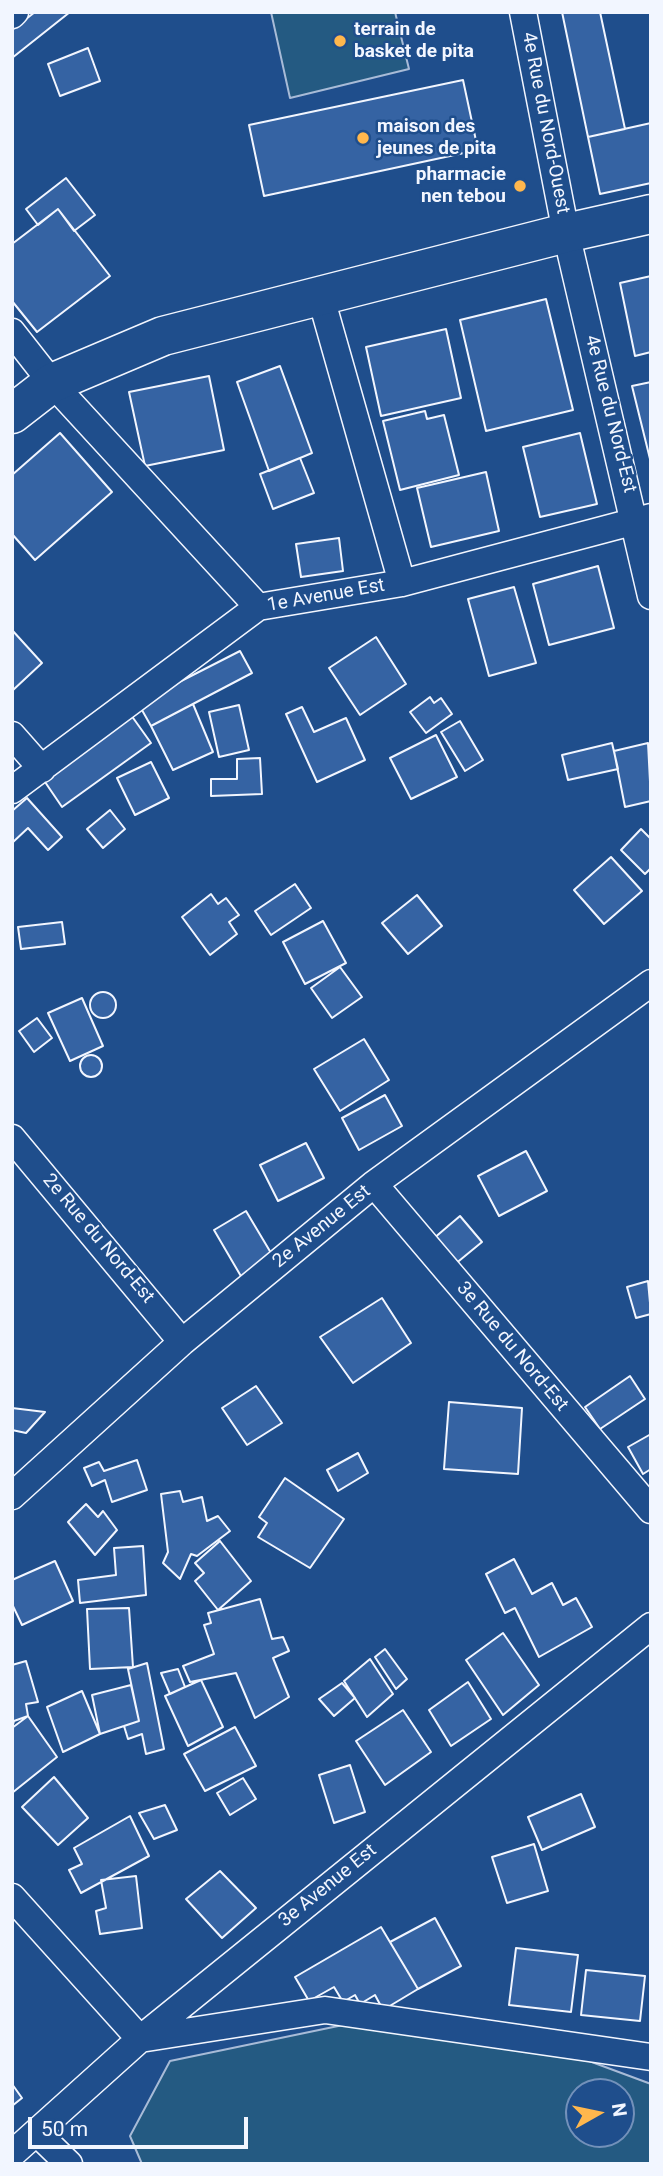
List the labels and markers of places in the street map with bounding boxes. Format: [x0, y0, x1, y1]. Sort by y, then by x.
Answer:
place label: terrain de basket de pita [354, 19, 474, 63]
marker: terrain de basket de pita [332, 33, 348, 49]
place label: maison des jeunes de pita [377, 116, 496, 160]
marker: maison des jeunes de pita [355, 130, 371, 146]
place label: pharmacie nen tebou [416, 164, 506, 208]
marker: pharmacie nen tebou [512, 178, 528, 194]

